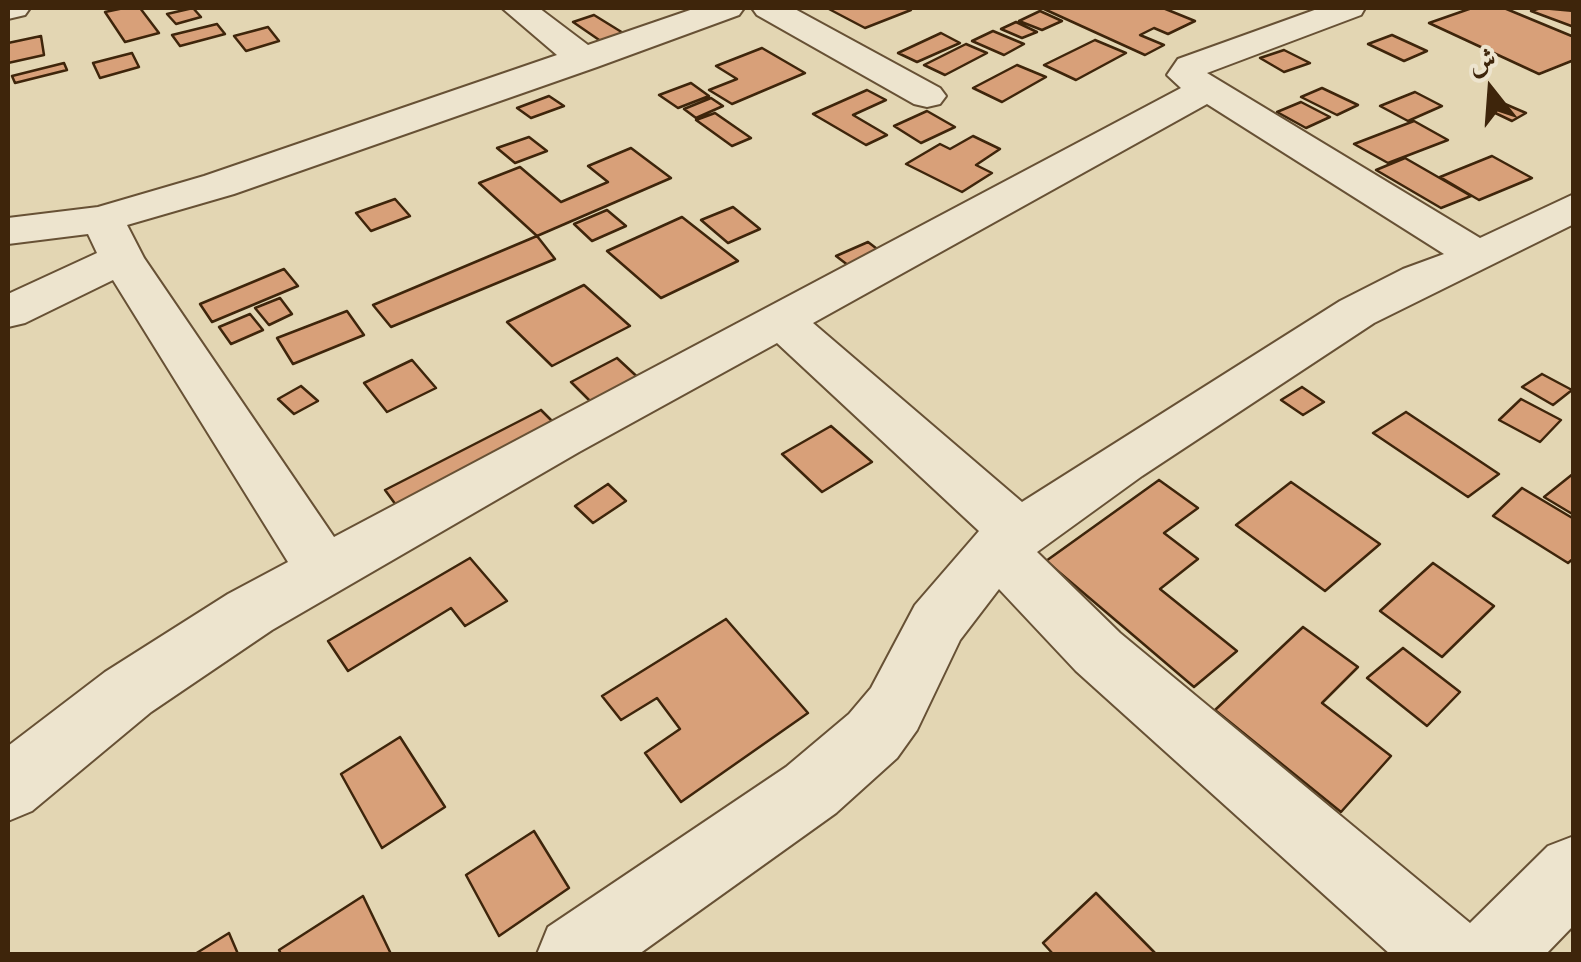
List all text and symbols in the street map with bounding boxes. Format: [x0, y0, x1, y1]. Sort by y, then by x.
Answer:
text: ش [1463, 39, 1501, 84]
north arrow [1441, 40, 1541, 140]

